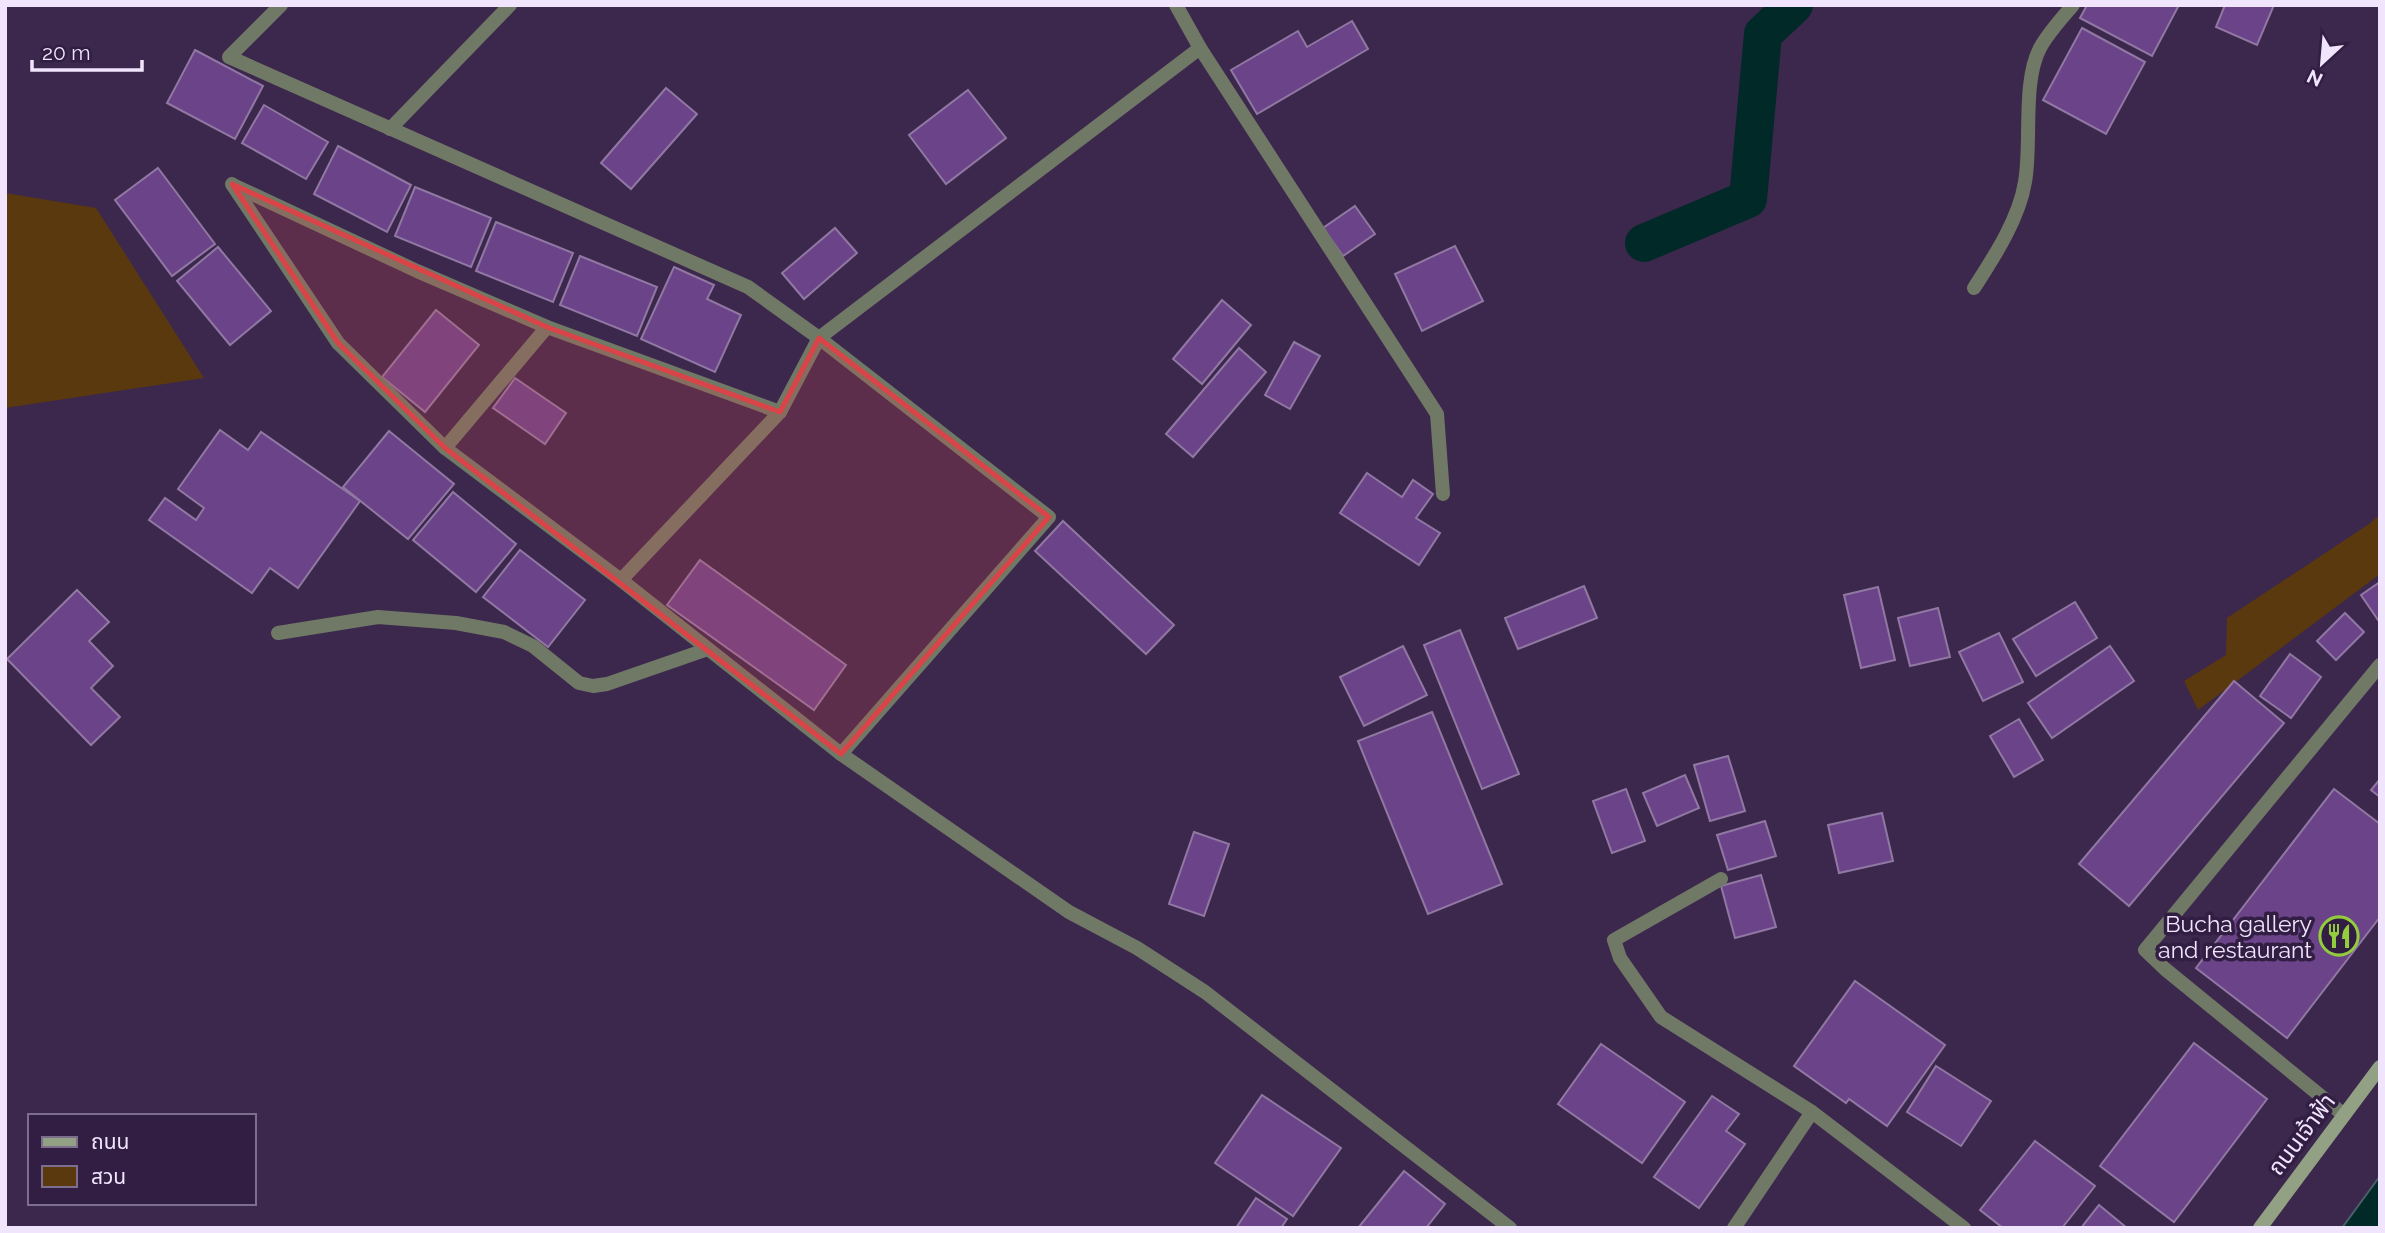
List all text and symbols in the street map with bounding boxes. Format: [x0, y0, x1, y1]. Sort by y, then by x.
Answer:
scale bar [32, 28, 142, 72]
north arrow [2287, 28, 2357, 98]
text: 20 m [42, 40, 90, 65]
text: N [2303, 65, 2326, 91]
place label: Bucha gallery and restaurant [2158, 910, 2312, 963]
restaurant icon: Bucha gallery and restaurant [2318, 915, 2360, 957]
street label: ถนนเจ้าฟ้า [2262, 1088, 2340, 1180]
legend [28, 1114, 256, 1205]
text: ถนน [91, 1129, 129, 1154]
text: สวน [91, 1164, 126, 1189]

